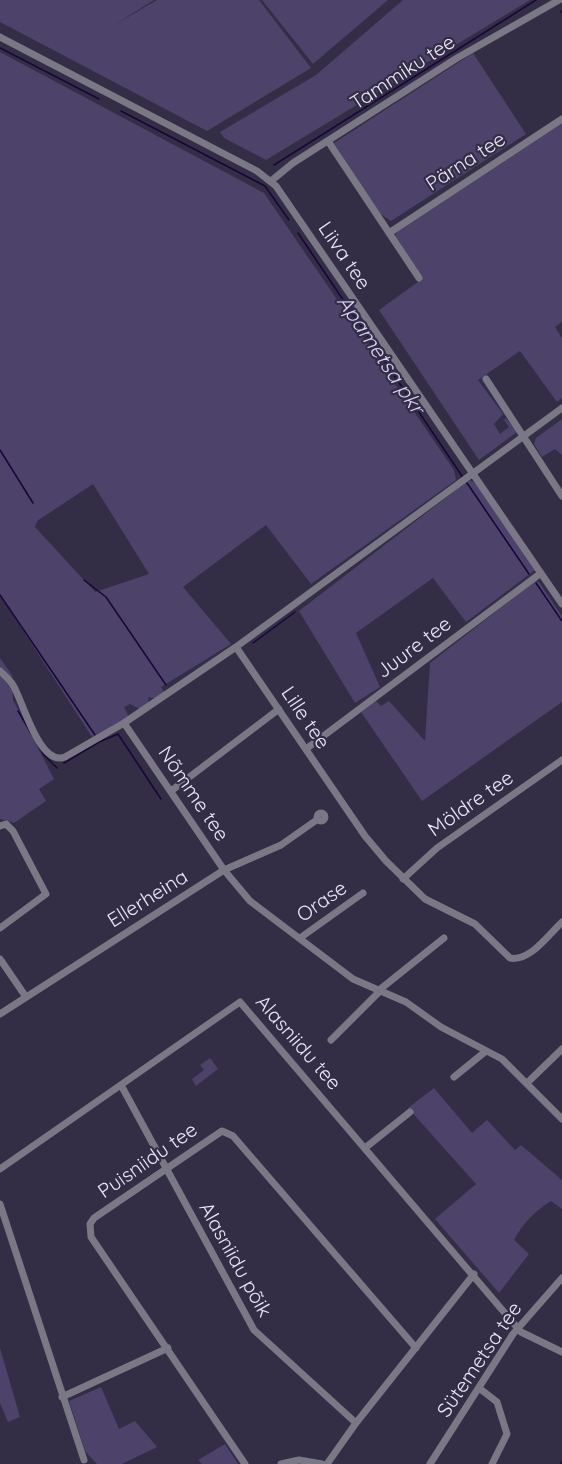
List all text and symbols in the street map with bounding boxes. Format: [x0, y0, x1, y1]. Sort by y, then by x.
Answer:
street label: Tammiku tee [346, 30, 460, 116]
street label: Pärna tee [422, 127, 510, 197]
street label: Liiva tee [313, 218, 375, 294]
water label: Apametsa pkr [331, 291, 429, 419]
street label: Juure tee [372, 612, 456, 684]
street label: Lille tee [275, 682, 335, 754]
street label: Nõmme tee [153, 742, 233, 846]
street label: Möldre tee [424, 766, 518, 842]
street label: Ellerheina [103, 865, 193, 933]
street label: Orase [292, 876, 352, 928]
street label: Alasniidu tee [250, 991, 346, 1095]
street label: Puisniidu tee [94, 1118, 202, 1204]
street label: Alasniidu põik [194, 1198, 276, 1322]
street label: Sütemetsa tee [433, 1298, 527, 1422]

